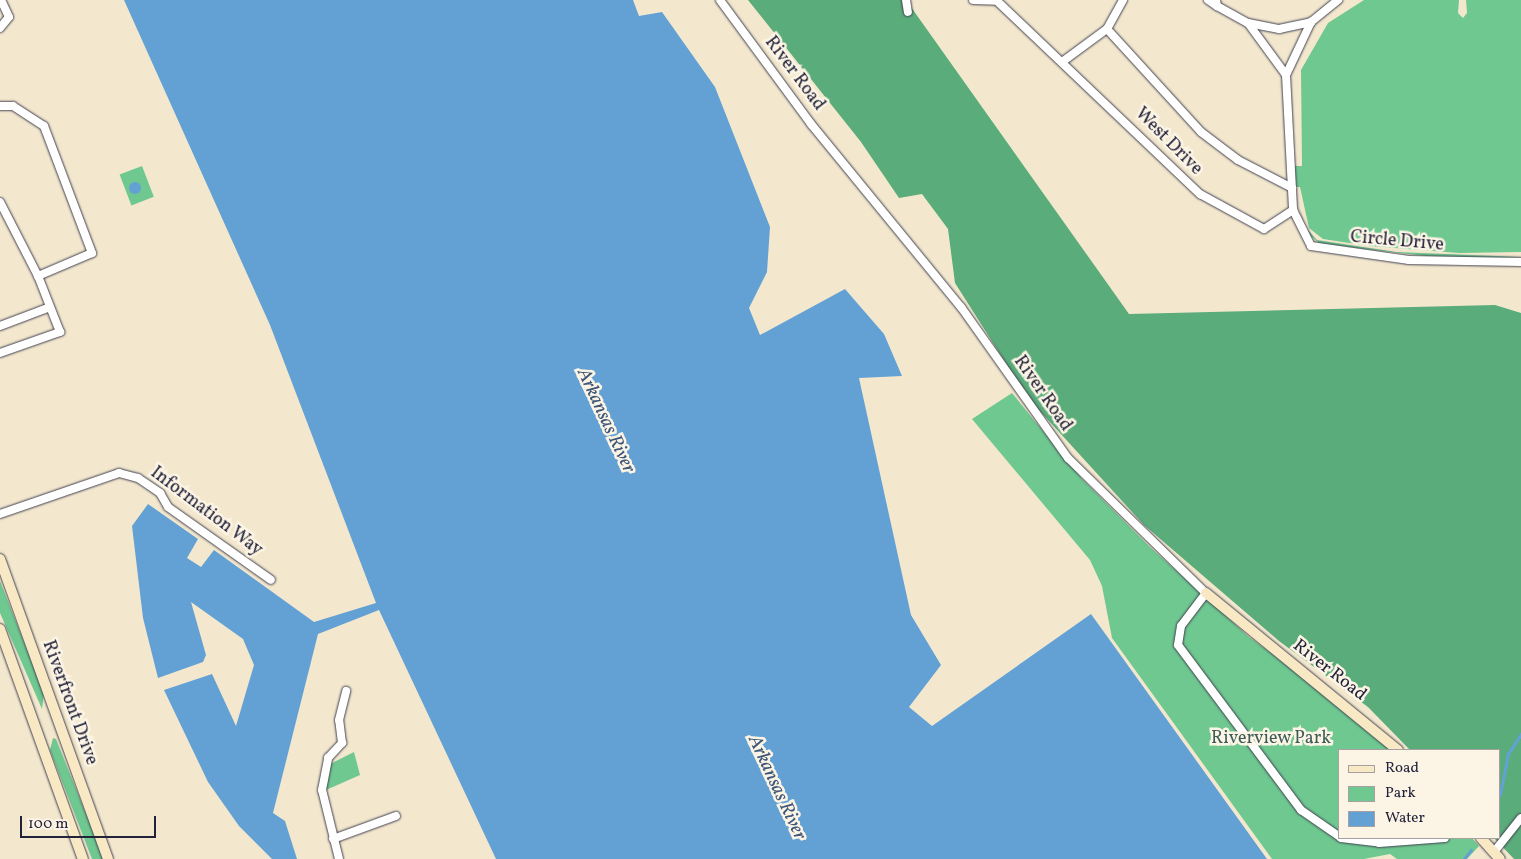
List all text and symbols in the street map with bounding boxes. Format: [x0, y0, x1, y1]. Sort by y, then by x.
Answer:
street label: River Road [759, 33, 829, 115]
street label: West Drive [1130, 104, 1206, 180]
street label: Circle Drive [1349, 227, 1445, 257]
street label: River Road [1008, 352, 1076, 436]
water label: Arkansas River [571, 365, 639, 477]
street label: Information Way [145, 463, 267, 561]
street label: River Road [1288, 636, 1370, 706]
street label: Riverfront Drive [36, 638, 102, 768]
park label: Riverview Park [1211, 728, 1331, 750]
water label: Arkansas River [742, 732, 810, 844]
legend [1338, 749, 1501, 839]
text: Road [1385, 758, 1419, 779]
text: Park [1385, 783, 1416, 804]
scale bar [22, 806, 159, 838]
text: Water [1385, 808, 1425, 829]
text: 100 m [28, 814, 68, 835]

